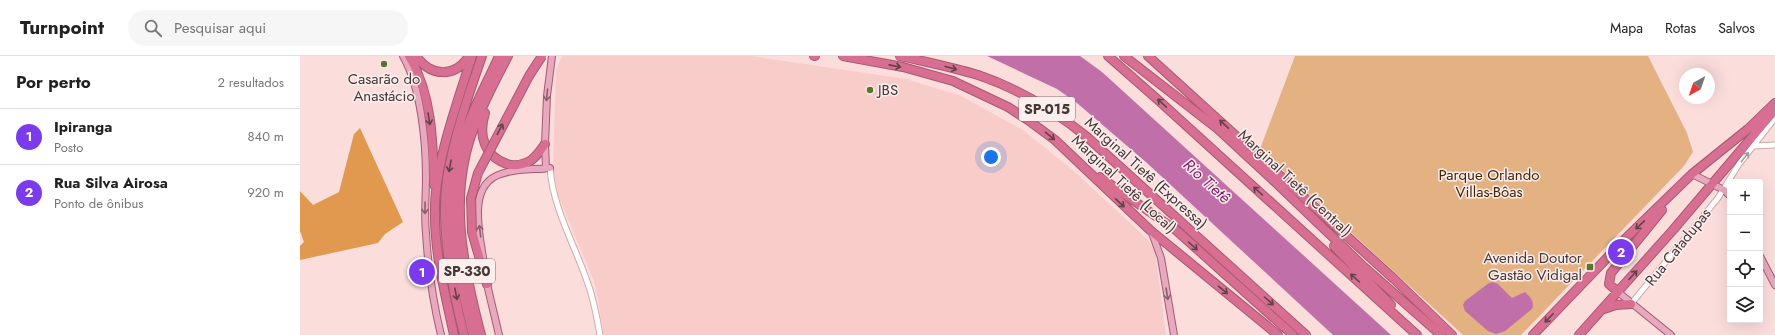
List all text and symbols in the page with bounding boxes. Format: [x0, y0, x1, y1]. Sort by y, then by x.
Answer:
search box [128, 10, 408, 46]
text: Turnpoint [20, 14, 104, 41]
icon: search [142, 17, 164, 39]
text: Pesquisar aqui [174, 17, 266, 39]
text: Mapa [1610, 18, 1643, 38]
text: Rotas [1665, 18, 1696, 38]
text: Salvos [1718, 18, 1755, 38]
marker: Casarão do Anastácio [379, 59, 389, 69]
one-way arrow [888, 62, 901, 70]
one-way arrow [945, 65, 958, 72]
place label: Casarão do Anastácio [348, 68, 420, 107]
north arrow [1679, 68, 1715, 104]
text: Por perto [16, 70, 91, 94]
text: 2 resultados [218, 73, 284, 92]
place label: JBS [876, 79, 898, 101]
marker: JBS [865, 85, 875, 95]
one-way arrow [543, 88, 551, 101]
road number: SP-015 [1019, 97, 1075, 121]
one-way arrow [1157, 99, 1167, 108]
one-way arrow [425, 112, 433, 125]
street label: Marginal Tietê (Expressa) [1080, 112, 1212, 234]
text: Ipiranga [54, 116, 112, 138]
one-way arrow [1219, 119, 1229, 129]
one-way arrow [497, 123, 504, 135]
street label: Marginal Tietê (Central) [1233, 124, 1357, 242]
text: 1 [26, 127, 32, 146]
text: 840 m [247, 127, 284, 146]
street label: Marginal Tietê (Local) [1067, 129, 1181, 239]
one-way arrow [1045, 131, 1055, 140]
text: Posto [54, 138, 83, 157]
your location [981, 147, 1001, 167]
one-way arrow [1741, 152, 1749, 163]
water label: Rio Tietê [1178, 153, 1236, 209]
one-way arrow [445, 159, 453, 172]
park label: Parque Orlando Villas-Bôas [1439, 164, 1539, 203]
text: Rua Silva Airosa [54, 172, 168, 194]
map controls [1727, 179, 1763, 323]
button: + [1727, 179, 1763, 215]
text: 2 [25, 183, 33, 202]
text: 920 m [247, 183, 284, 202]
one-way arrow [1253, 187, 1263, 196]
text: Ponto de ônibus [54, 194, 144, 213]
one-way arrow [1115, 198, 1125, 208]
one-way arrow [421, 201, 429, 214]
street label: Rua Catadupas [1640, 203, 1716, 291]
button: − [1727, 215, 1763, 251]
one-way arrow [1635, 220, 1645, 229]
one-way arrow [476, 225, 484, 238]
pin: 2 [1608, 237, 1634, 267]
one-way arrow [1188, 241, 1199, 250]
place label: Avenida Doutor Gastão Vidigal [1484, 247, 1583, 286]
button: locate [1727, 251, 1763, 287]
pin: 1 [409, 257, 435, 287]
road number: SP-330 [439, 259, 495, 283]
marker: Avenida Doutor Gastão Vidigal [1585, 262, 1595, 272]
one-way arrow [1628, 270, 1638, 280]
one-way arrow [1349, 274, 1360, 283]
one-way arrow [1218, 286, 1229, 295]
one-way arrow [1163, 287, 1171, 300]
button: layers [1727, 287, 1763, 323]
one-way arrow [452, 288, 460, 301]
one-way arrow [1263, 297, 1274, 306]
one-way arrow [1545, 313, 1554, 323]

